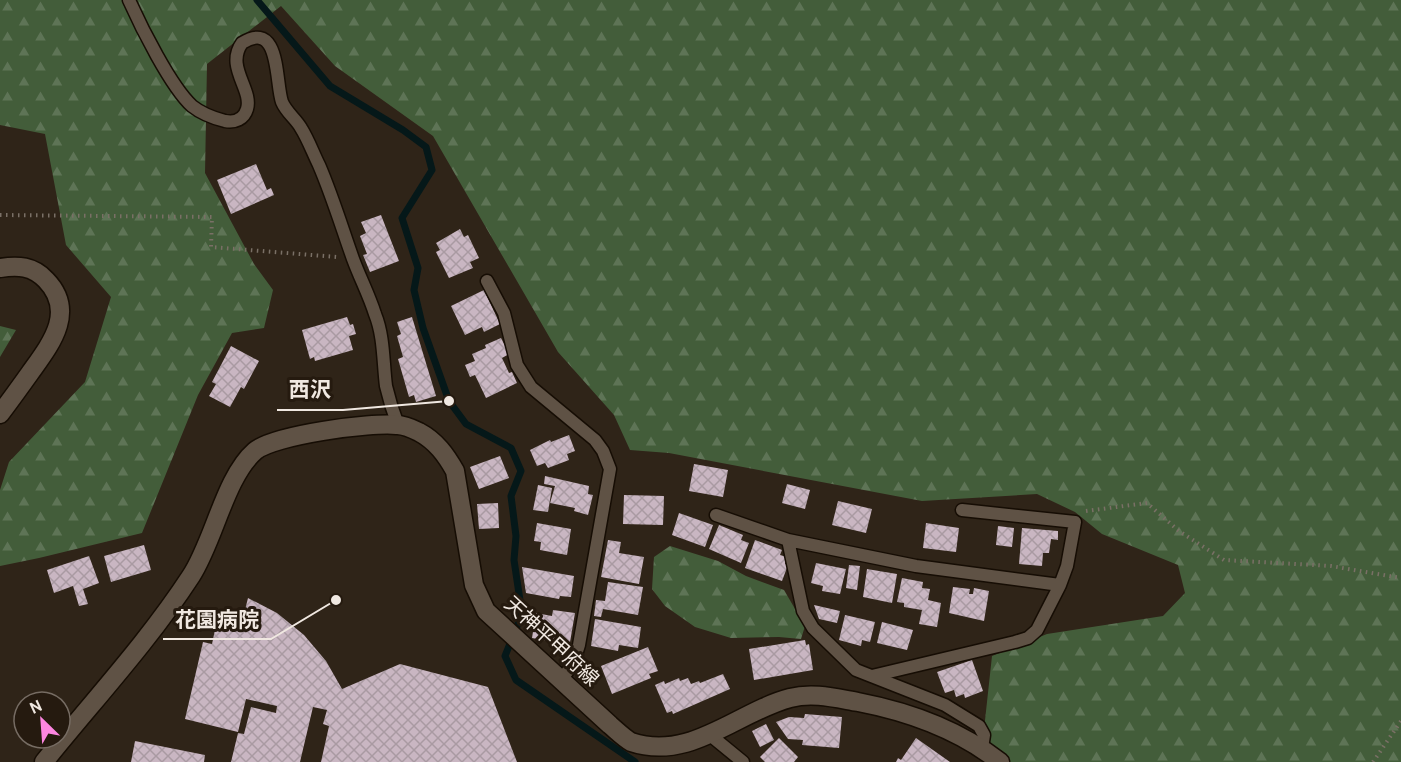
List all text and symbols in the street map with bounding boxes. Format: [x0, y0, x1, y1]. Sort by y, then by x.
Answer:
callout: 西沢 [277, 371, 343, 410]
text: 西沢 [289, 377, 331, 402]
street label: 天神平甲府線 [500, 591, 604, 691]
callout: 花園病院 [163, 600, 271, 639]
text: 花園病院 [175, 607, 259, 632]
north arrow [12, 690, 72, 750]
text: N [27, 696, 45, 718]

